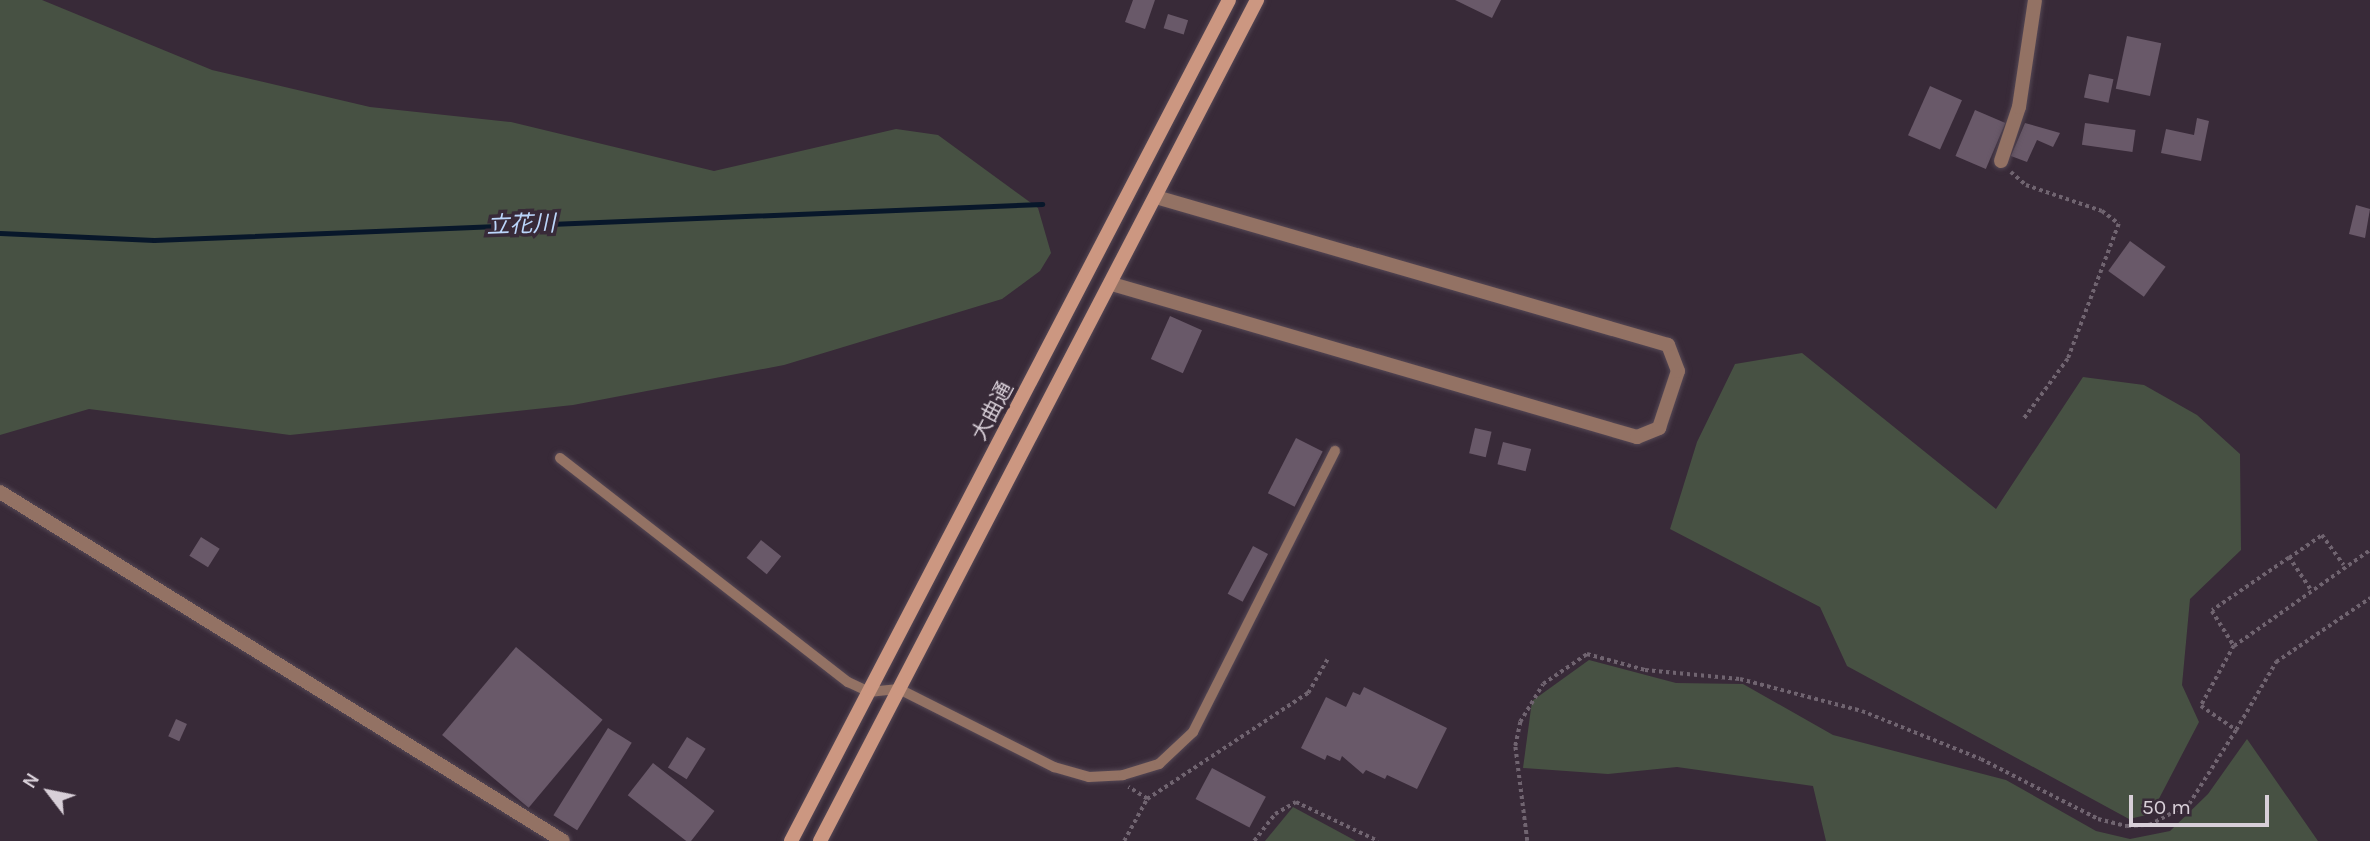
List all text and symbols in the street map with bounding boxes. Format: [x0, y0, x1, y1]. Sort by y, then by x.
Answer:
water label: 立花川 [486, 210, 556, 240]
street label: 大曲通 [966, 377, 1018, 445]
north arrow [14, 757, 84, 827]
text: N [18, 769, 44, 792]
scale bar [2132, 782, 2272, 826]
text: 50 m [2142, 795, 2191, 819]

